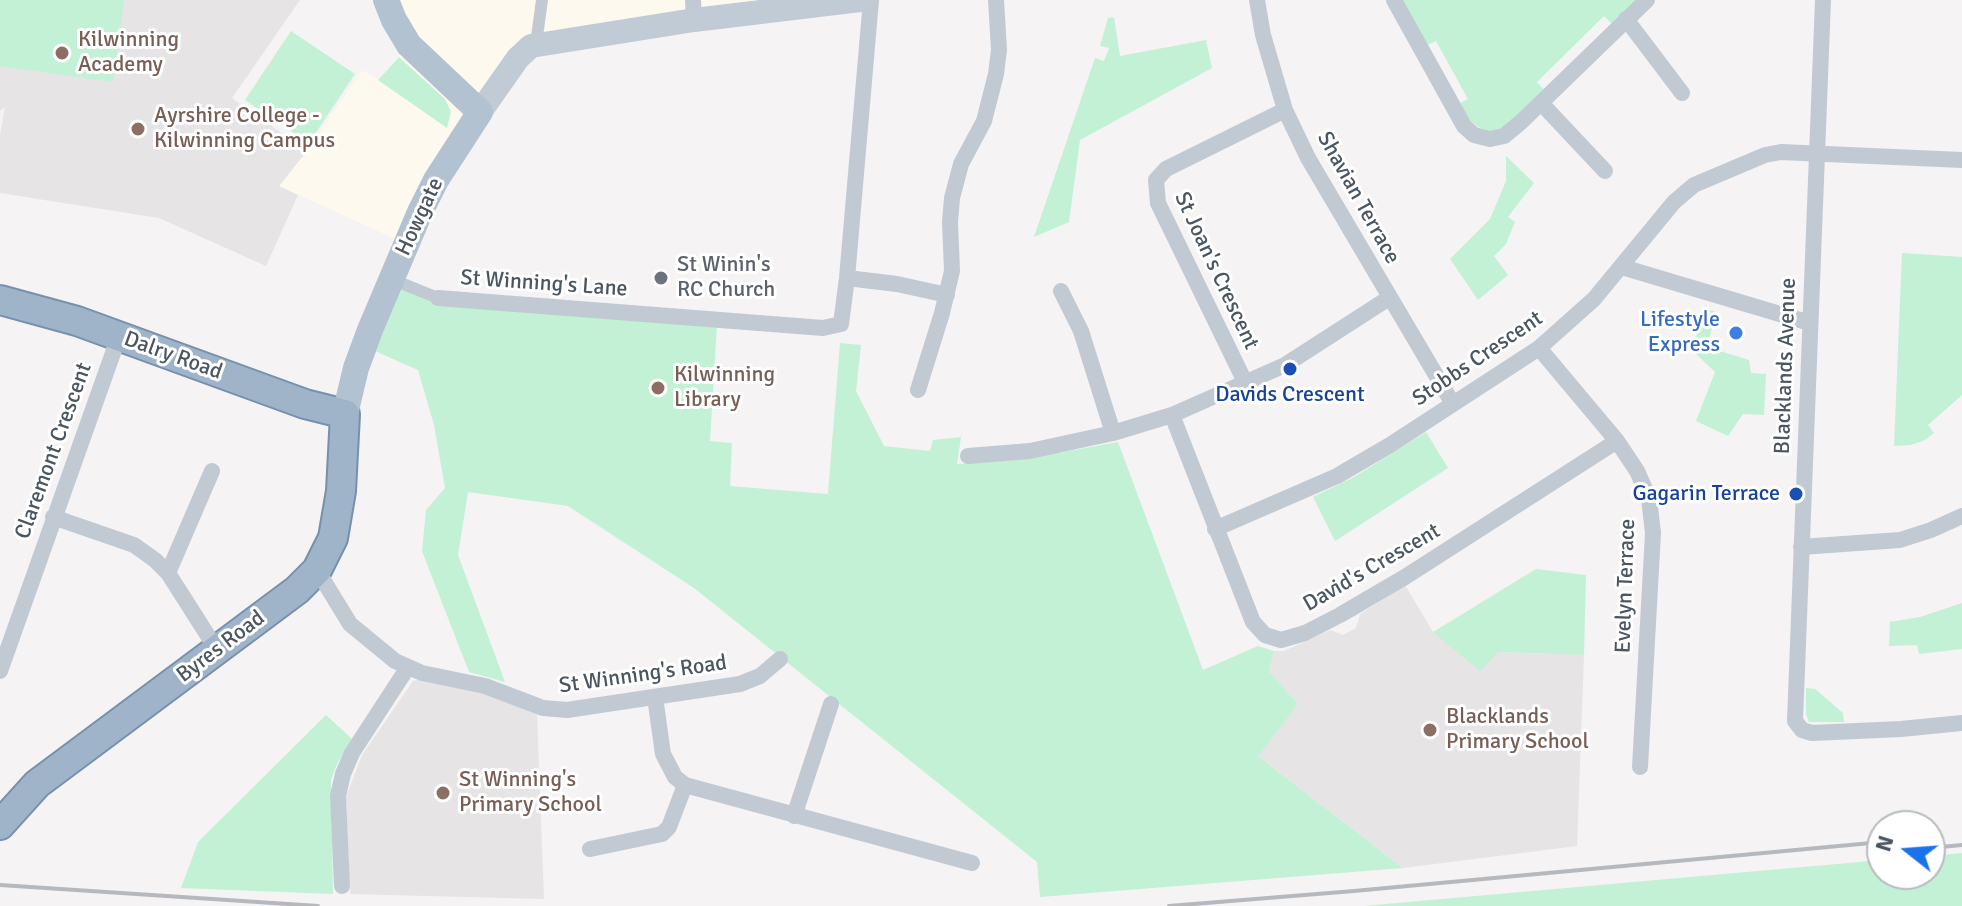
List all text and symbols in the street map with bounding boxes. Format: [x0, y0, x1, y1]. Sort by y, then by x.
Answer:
place label: Kilwinning Academy [78, 27, 179, 78]
marker: Kilwinning Academy [53, 44, 71, 62]
place label: Ayrshire College - Kilwinning Campus [154, 103, 335, 154]
marker: Ayrshire College - Kilwinning Campus [129, 120, 147, 138]
street label: Shavian Terrace [1311, 127, 1405, 269]
street label: Howgate [390, 174, 450, 260]
street label: St Joan's Crescent [1168, 188, 1264, 354]
place label: St Winin's RC Church [677, 252, 775, 304]
street label: St Winning's Lane [460, 265, 628, 303]
marker: St Winin's RC Church [652, 269, 670, 287]
street label: Blacklands Avenue [1770, 277, 1802, 455]
street label: Stobbs Crescent [1408, 306, 1548, 412]
place label: Lifestyle Express [1640, 307, 1720, 358]
marker: Lifestyle Express [1727, 324, 1745, 342]
street label: Dalry Road [120, 326, 226, 386]
street label: Claremont Crescent [10, 359, 98, 543]
marker: Davids Crescent [1281, 360, 1299, 378]
place label: Kilwinning Library [674, 362, 775, 414]
marker: Kilwinning Library [649, 379, 667, 397]
place label: Davids Crescent [1215, 382, 1365, 408]
place label: Gagarin Terrace [1632, 481, 1780, 507]
marker: Gagarin Terrace [1787, 485, 1805, 503]
street label: David's Crescent [1299, 518, 1445, 618]
street label: Evelyn Terrace [1610, 518, 1642, 654]
street label: Byres Road [172, 605, 270, 689]
street label: St Winning's Road [557, 650, 729, 700]
place label: Blacklands Primary School [1446, 704, 1589, 756]
marker: Blacklands Primary School [1421, 721, 1439, 739]
place label: St Winning's Primary School [459, 767, 602, 818]
marker: St Winning's Primary School [434, 784, 452, 802]
north arrow [1866, 810, 1946, 890]
text: N [1869, 832, 1900, 855]

